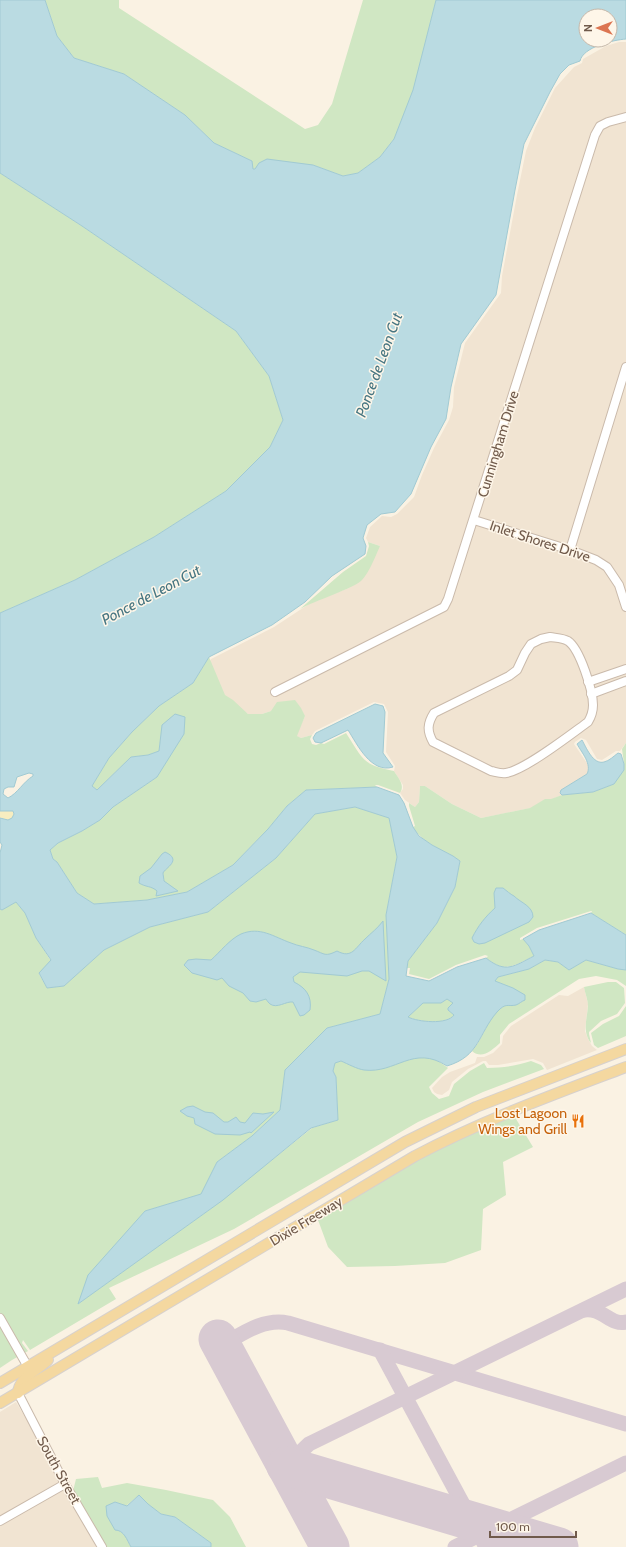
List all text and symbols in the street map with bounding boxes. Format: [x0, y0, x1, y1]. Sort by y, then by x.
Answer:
north arrow [578, 8, 618, 48]
text: N [581, 24, 595, 32]
water label: Ponce de Leon Cut [352, 310, 406, 420]
street label: Cunningham Drive [473, 389, 523, 499]
street label: Inlet Shores Drive [487, 516, 593, 566]
water label: Ponce de Leon Cut [98, 561, 204, 629]
place label: Lost Lagoon Wings and Grill [478, 1104, 568, 1138]
restaurant icon: Lost Lagoon Wings and Grill [570, 1113, 586, 1129]
street label: Dixie Freeway [266, 1192, 346, 1250]
street label: South Street [33, 1433, 85, 1507]
scale bar [490, 1513, 576, 1539]
text: 100 m [496, 1519, 530, 1534]

